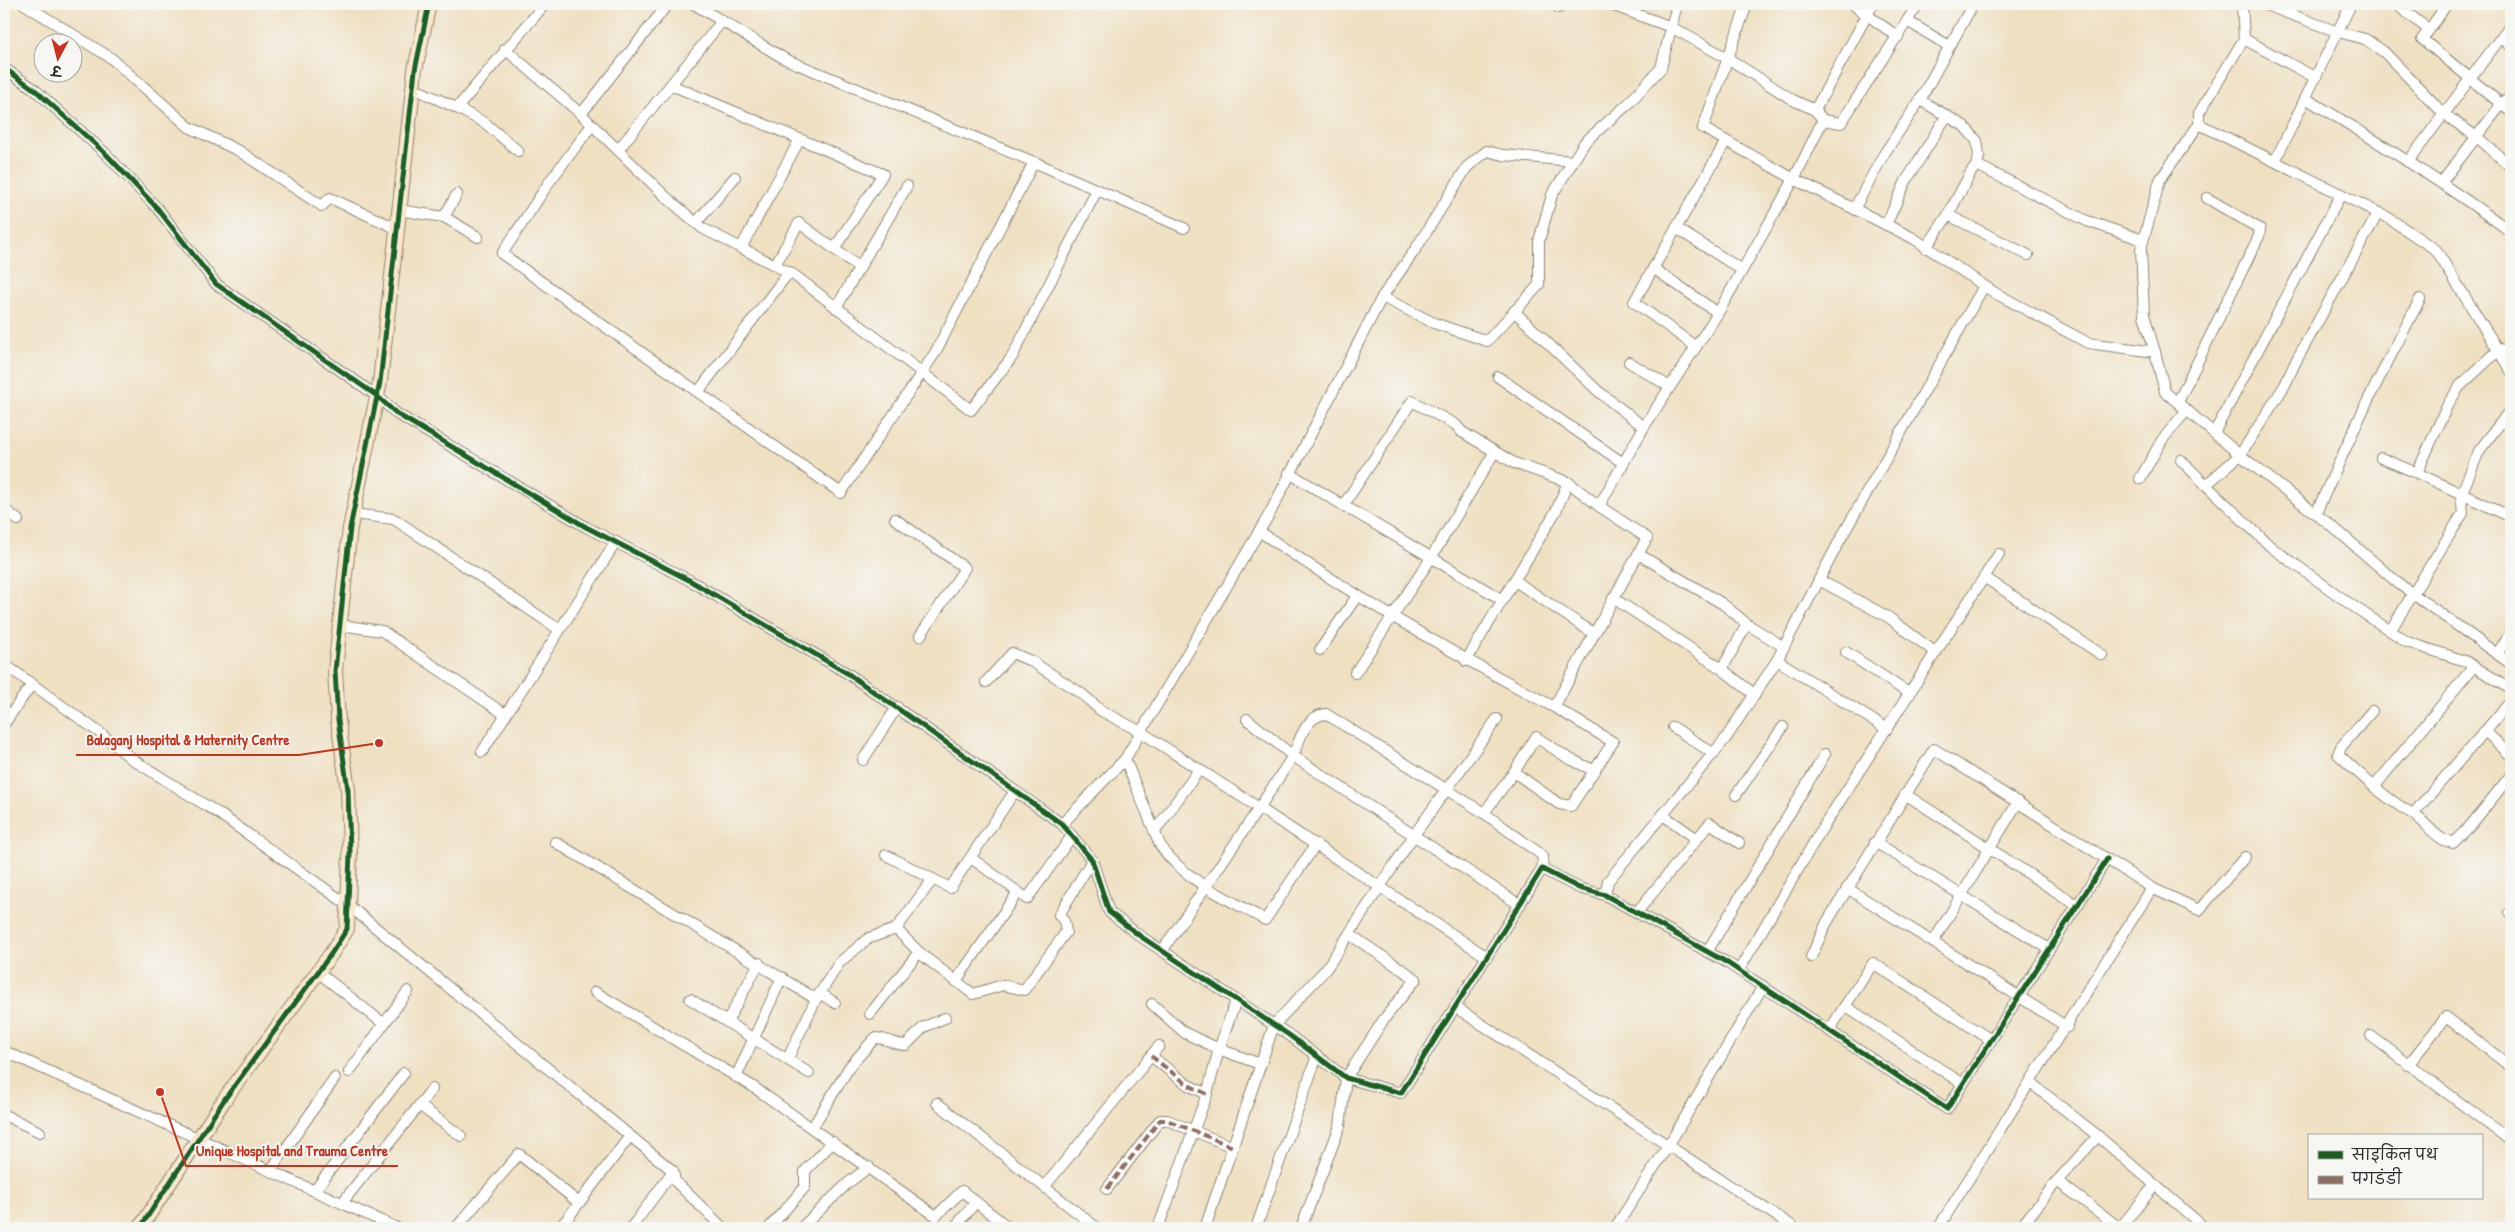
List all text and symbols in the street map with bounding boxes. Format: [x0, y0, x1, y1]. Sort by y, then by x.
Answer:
north arrow [32, 32, 82, 82]
text: उ [49, 61, 64, 82]
callout: Balaganj Hospital & Maternity Centre [76, 725, 299, 755]
text: Balaganj Hospital & Maternity Centre [87, 729, 289, 751]
legend [2308, 1134, 2482, 1200]
callout: Unique Hospital and Trauma Centre [186, 1136, 398, 1166]
text: Unique Hospital and Trauma Centre [196, 1140, 388, 1162]
text: साइकिल पथ [2351, 1143, 2439, 1165]
text: पगडंडी [2351, 1167, 2402, 1189]

